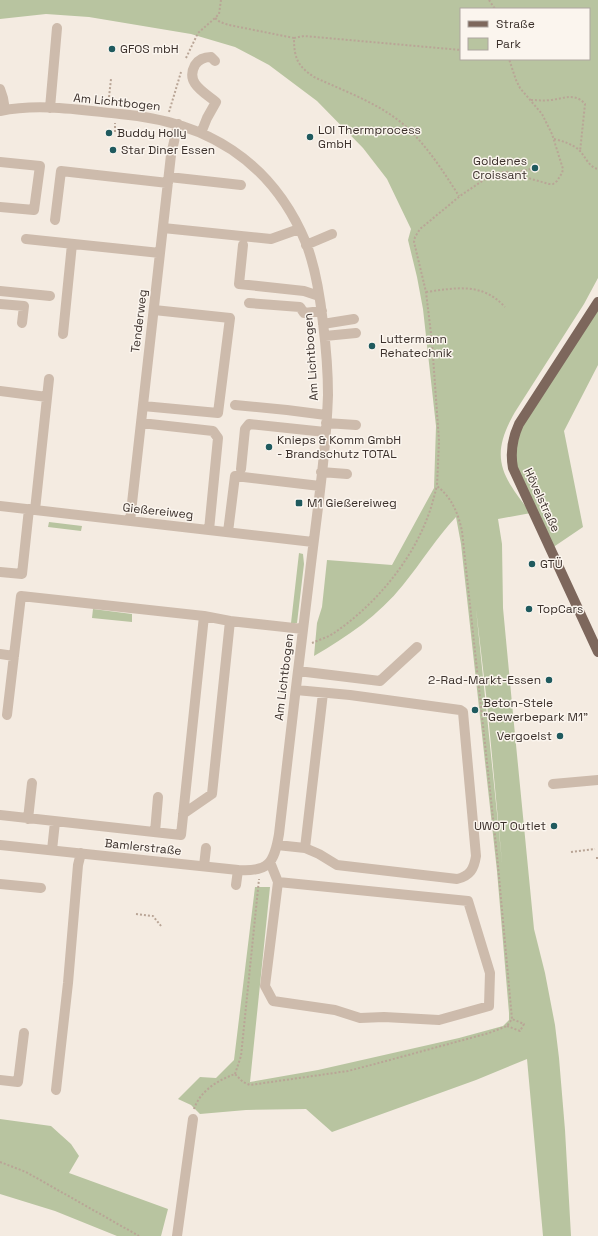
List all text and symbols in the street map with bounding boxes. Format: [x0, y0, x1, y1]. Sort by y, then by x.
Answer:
legend [460, 8, 590, 60]
text: Straße [496, 16, 535, 32]
text: Park [496, 36, 521, 52]
place label: GFOS mbH [120, 41, 179, 57]
marker: GFOS mbH [107, 44, 117, 54]
street label: Am Lichtbogen [73, 89, 161, 115]
place label: LOI Thermprocess GmbH [318, 122, 421, 152]
place label: Buddy Holly [117, 125, 187, 141]
marker: Buddy Holly [104, 128, 114, 138]
marker: LOI Thermprocess GmbH [305, 132, 315, 142]
place label: Star Diner Essen [121, 142, 215, 158]
marker: Star Diner Essen [108, 145, 118, 155]
place label: Goldenes Croissant [472, 153, 527, 183]
marker: Goldenes Croissant [530, 163, 540, 173]
street label: Tenderweg [127, 288, 151, 354]
street label: Am Lichtbogen [300, 313, 322, 401]
place label: Luttermann Rehatechnik [380, 331, 453, 361]
marker: Luttermann Rehatechnik [367, 341, 377, 351]
place label: Knieps & Komm GmbH - Brandschutz TOTAL [277, 432, 401, 462]
marker: Knieps & Komm GmbH - Brandschutz TOTAL [264, 442, 274, 452]
street label: Hövelstraße [520, 465, 564, 535]
place label: M1 Gießereiweg [307, 495, 397, 511]
marker: M1 Gießereiweg [294, 498, 304, 508]
street label: Gießereiweg [122, 499, 194, 523]
place label: GTÜ [540, 556, 563, 572]
marker: GTÜ [527, 559, 537, 569]
place label: TopCars [537, 601, 583, 617]
marker: TopCars [524, 604, 534, 614]
street label: Am Lichtbogen [271, 633, 297, 721]
place label: 2-Rad-Markt-Essen [428, 672, 541, 688]
marker: 2-Rad-Markt-Essen [544, 675, 554, 685]
place label: Beton-Stele "Gewerbepark M1" [483, 695, 588, 725]
marker: Beton-Stele "Gewerbepark M1" [470, 705, 480, 715]
place label: Vergoelst [497, 728, 552, 744]
marker: Vergoelst [555, 731, 565, 741]
place label: UWOT Outlet [474, 818, 546, 834]
marker: UWOT Outlet [549, 821, 559, 831]
street label: Bamlerstraße [104, 835, 182, 859]

